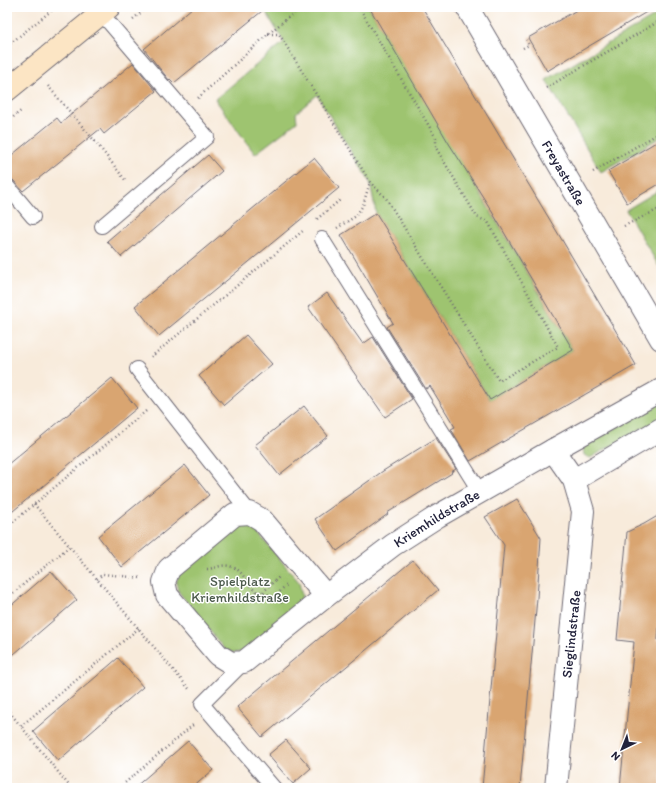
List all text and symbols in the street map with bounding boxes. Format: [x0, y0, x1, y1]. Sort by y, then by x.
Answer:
street label: Freyastraße [538, 138, 589, 209]
street label: Kriemhildstraße [390, 486, 483, 551]
park label: Spielplatz Kriemhildstraße [191, 573, 289, 606]
street label: Sieglindstraße [558, 589, 585, 679]
north arrow [602, 729, 642, 769]
text: N [608, 749, 623, 763]

